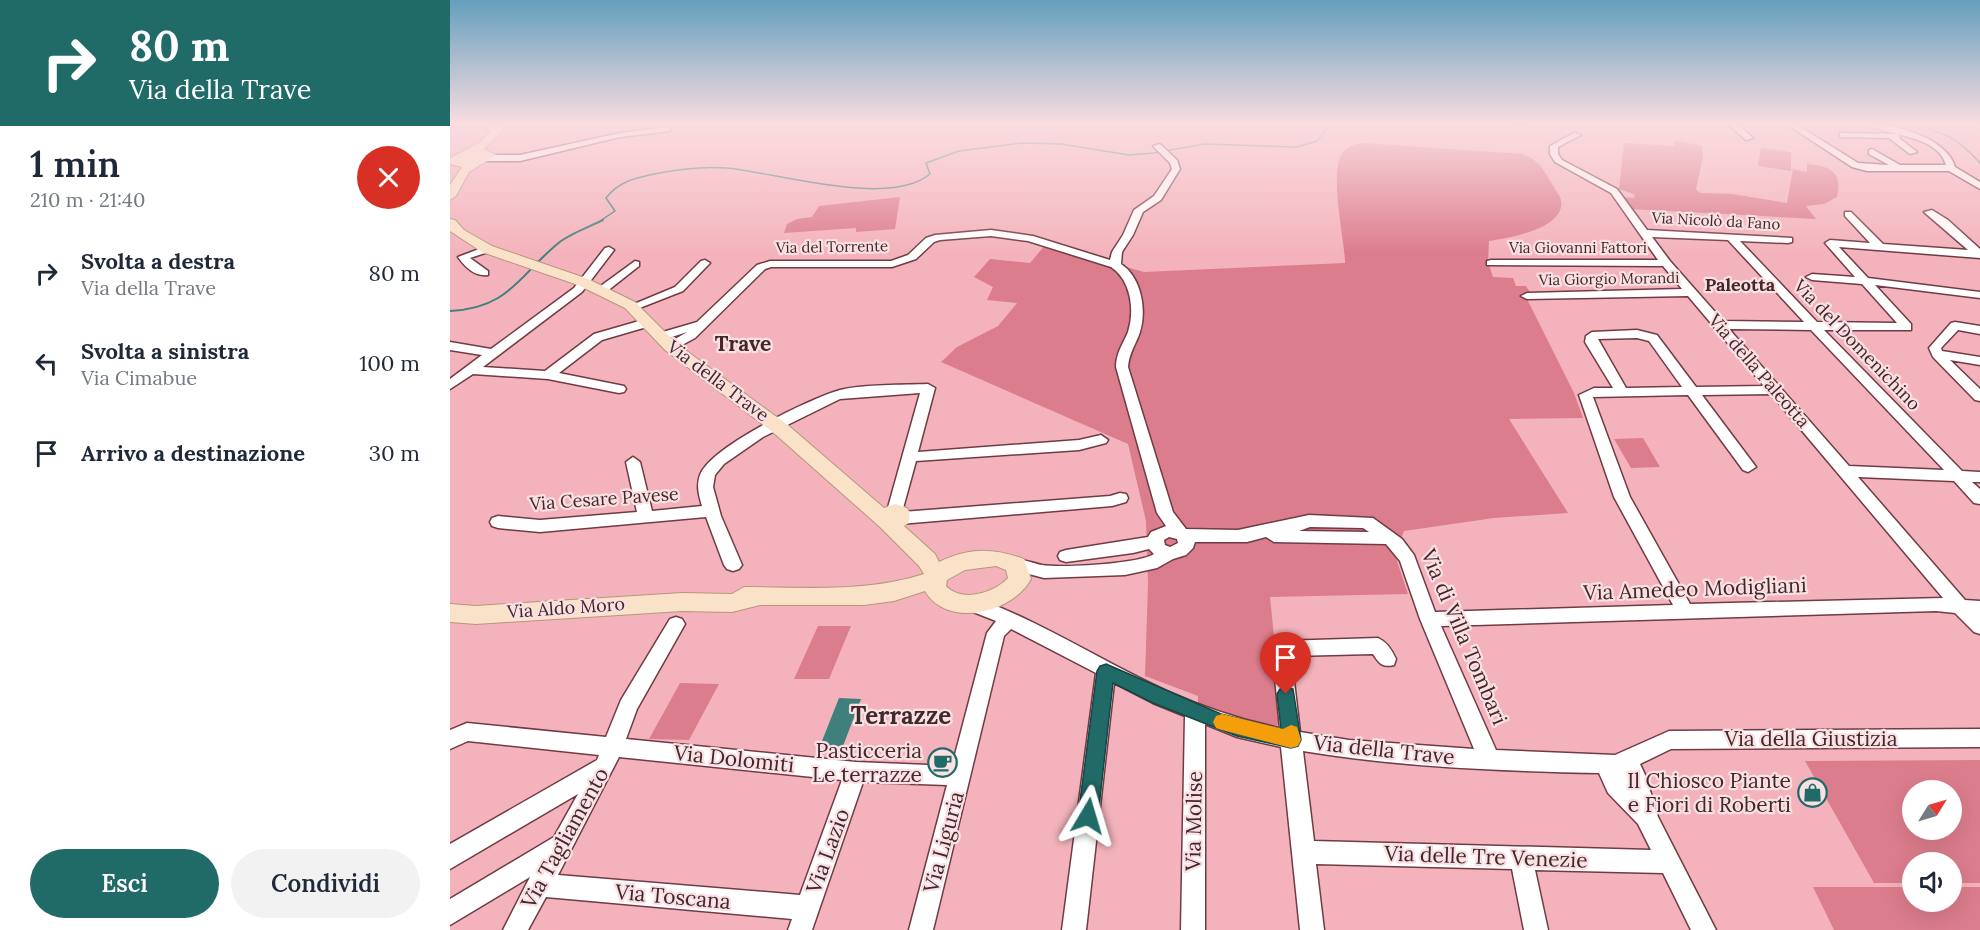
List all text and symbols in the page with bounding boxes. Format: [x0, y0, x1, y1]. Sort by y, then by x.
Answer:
text: 80 m [129, 19, 229, 73]
icon: right [30, 24, 108, 102]
text: Via della Trave [129, 72, 311, 106]
text: 1 min [30, 141, 120, 187]
button: close [357, 146, 420, 209]
text: 210 m · 21:40 [30, 187, 145, 212]
street label: Via Nicolò da Fano [1650, 208, 1781, 233]
street label: Via del Torrente [775, 236, 888, 257]
street label: Via Giovanni Fattori [1508, 238, 1647, 257]
text: Svolta a destra [81, 247, 235, 275]
icon: right [30, 257, 63, 290]
text: 80 m [369, 259, 420, 287]
street label: Via Giorgio Morandi [1537, 268, 1680, 289]
district label: Paleotta [1705, 273, 1776, 296]
street label: Via del Domenichino [1788, 274, 1926, 415]
text: Via della Trave [81, 275, 216, 300]
street label: Via della Paleotta [1703, 308, 1815, 432]
district label: Trave [715, 330, 771, 357]
street label: Via della Trave [662, 334, 774, 427]
text: Svolta a sinistra [81, 337, 249, 365]
icon: left [30, 347, 63, 380]
text: 100 m [359, 349, 420, 377]
text: Via Cimabue [81, 365, 197, 390]
icon: arrive [30, 437, 63, 470]
text: Arrivo a destinazione [81, 439, 305, 467]
text: 30 m [369, 439, 420, 467]
street label: Via Cesare Pavese [528, 482, 680, 515]
street label: Via di Villa Tombari [1415, 544, 1514, 729]
street label: Via Amedeo Modigliani [1582, 571, 1807, 606]
street label: Via Aldo Moro [505, 592, 626, 623]
pin [1260, 632, 1311, 694]
icon: arrive [1269, 641, 1302, 674]
district label: Terrazze [851, 700, 951, 731]
street label: Via della Giustizia [1723, 725, 1898, 752]
street label: Via della Trave [1311, 729, 1456, 770]
place label: Pasticceria Le terrazze [812, 737, 922, 788]
street label: Via Dolomiti [672, 739, 796, 778]
cafe icon: Pasticceria Le terrazze [927, 747, 959, 779]
street label: Via Tagliamento [514, 763, 614, 914]
place label: Il Chiosco Piante e Fiori di Roberti [1627, 767, 1791, 818]
street label: Via Molise [1179, 771, 1208, 872]
shop icon: Il Chiosco Piante e Fiori di Roberti [1796, 777, 1828, 809]
north arrow [1902, 780, 1962, 840]
map controls [1902, 780, 1962, 912]
position arrow [1056, 784, 1120, 848]
street label: Via Liguria [917, 788, 970, 896]
street label: Via Lazio [799, 805, 855, 898]
street label: Via delle Tre Venezie [1383, 839, 1588, 874]
button: Esci [30, 849, 219, 918]
button: Condividi [231, 849, 420, 918]
button: sound [1902, 852, 1962, 912]
street label: Via Toscana [613, 878, 732, 915]

